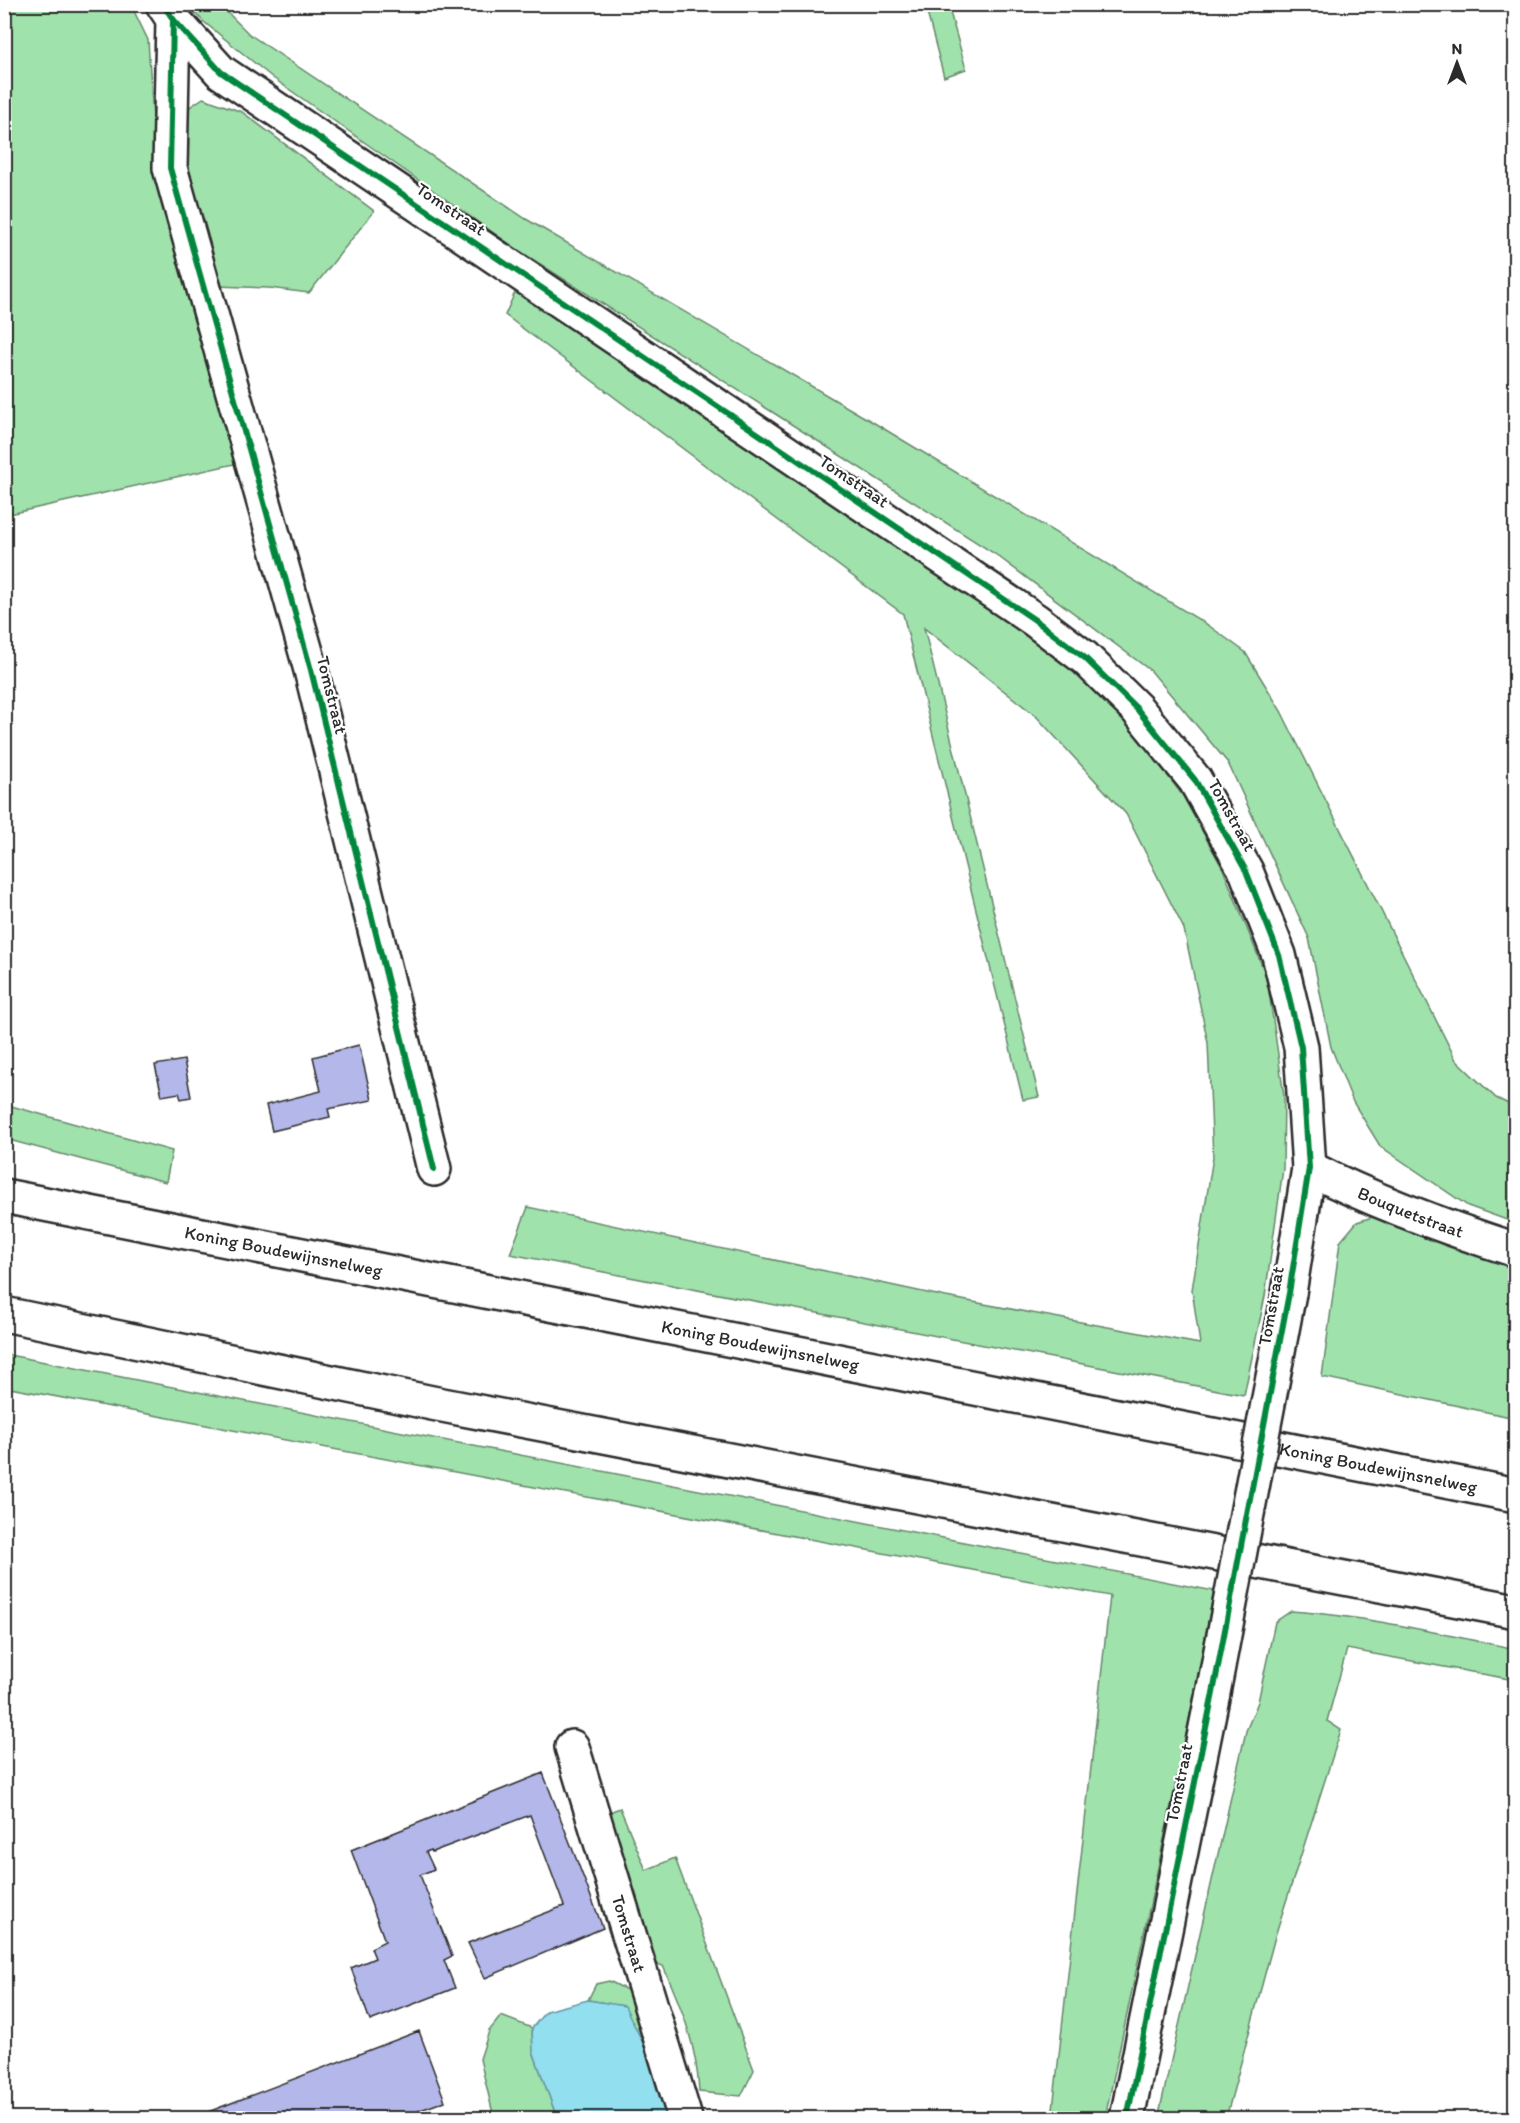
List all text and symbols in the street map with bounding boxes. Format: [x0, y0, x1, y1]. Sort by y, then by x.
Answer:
north arrow [1427, 33, 1487, 93]
text: N [1452, 39, 1462, 58]
street label: Tomstraat [412, 178, 490, 241]
street label: Tomstraat [815, 450, 893, 513]
street label: Tomstraat [312, 654, 352, 736]
street label: Tomstraat [1203, 775, 1261, 855]
street label: Bouquetstraat [1354, 1182, 1467, 1243]
street label: Koning Boudewijnsnelweg [183, 1221, 385, 1282]
street label: Tomstraat [1253, 1265, 1289, 1347]
street label: Koning Boudewijnsnelweg [660, 1315, 862, 1376]
street label: Koning Boudewijnsnelweg [1278, 1437, 1480, 1498]
street label: Tomstraat [1161, 1742, 1197, 1824]
street label: Tomstraat [607, 1892, 651, 1975]

